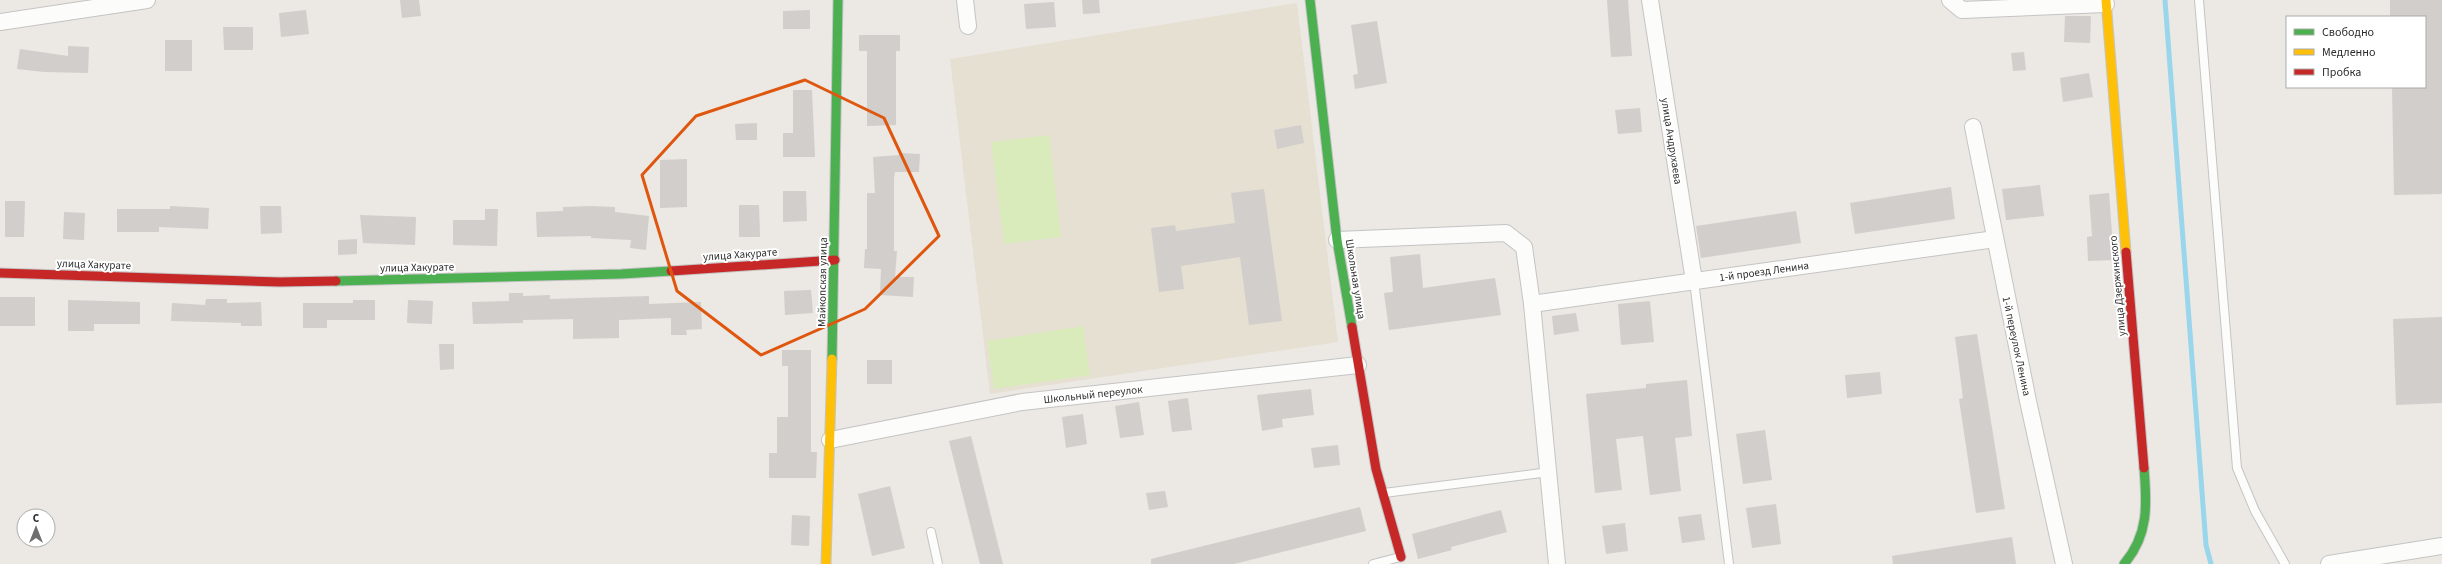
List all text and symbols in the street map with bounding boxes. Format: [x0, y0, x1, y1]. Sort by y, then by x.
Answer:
legend [2286, 16, 2426, 88]
text: Свободно [2322, 24, 2374, 41]
text: Медленно [2322, 44, 2376, 61]
text: Пробка [2322, 64, 2361, 81]
street label: улица Андрухаева [1657, 97, 1686, 185]
street label: улица Дзержинского [2106, 235, 2129, 337]
street label: Майкопская улица [814, 237, 831, 327]
street label: Школьная улица [1342, 238, 1369, 320]
street label: улица Хакурате [702, 244, 778, 265]
street label: улица Хакурате [57, 256, 132, 273]
street label: 1-й проезд Ленина [1718, 258, 1810, 285]
street label: улица Хакурате [380, 259, 455, 276]
street label: 1-й переулок Ленина [1999, 295, 2034, 397]
street label: Школьный переулок [1043, 382, 1144, 407]
north arrow [16, 508, 56, 548]
text: С [33, 511, 40, 526]

